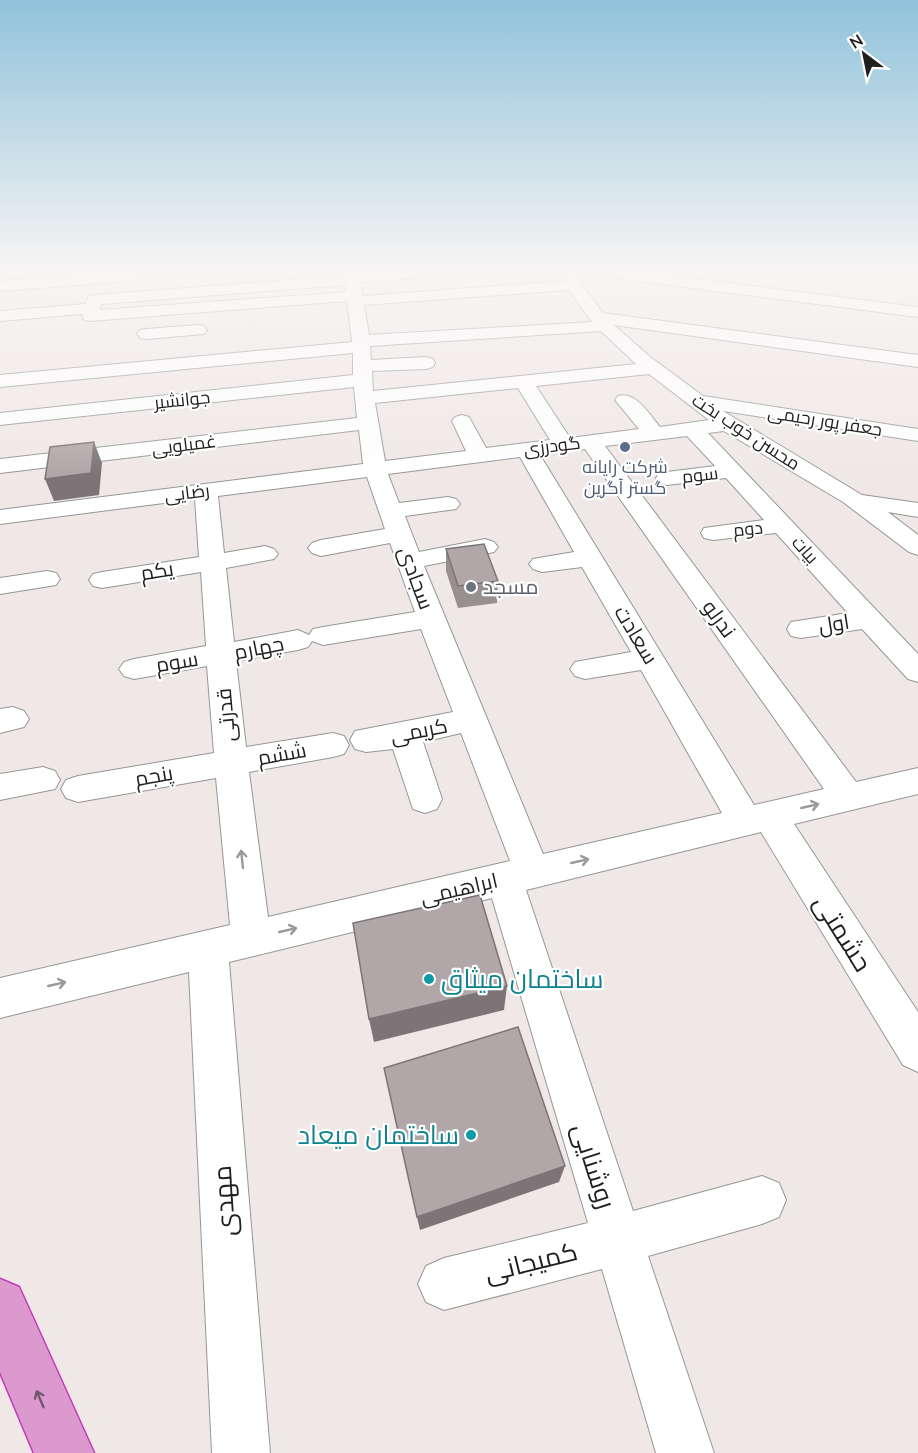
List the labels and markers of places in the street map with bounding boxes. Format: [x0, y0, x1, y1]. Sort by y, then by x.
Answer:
marker: شرکت رایانه گستر آگرین [618, 440, 632, 454]
place label: شرکت رایانه گستر آگرین [582, 455, 668, 500]
place label: مسجد [483, 573, 538, 601]
marker: مسجد [464, 580, 478, 594]
place label: ساختمان میثاق [441, 962, 604, 997]
marker: ساختمان میثاق [422, 972, 436, 986]
place label: ساختمان میعاد [297, 1118, 459, 1153]
marker: ساختمان میعاد [464, 1128, 478, 1142]

